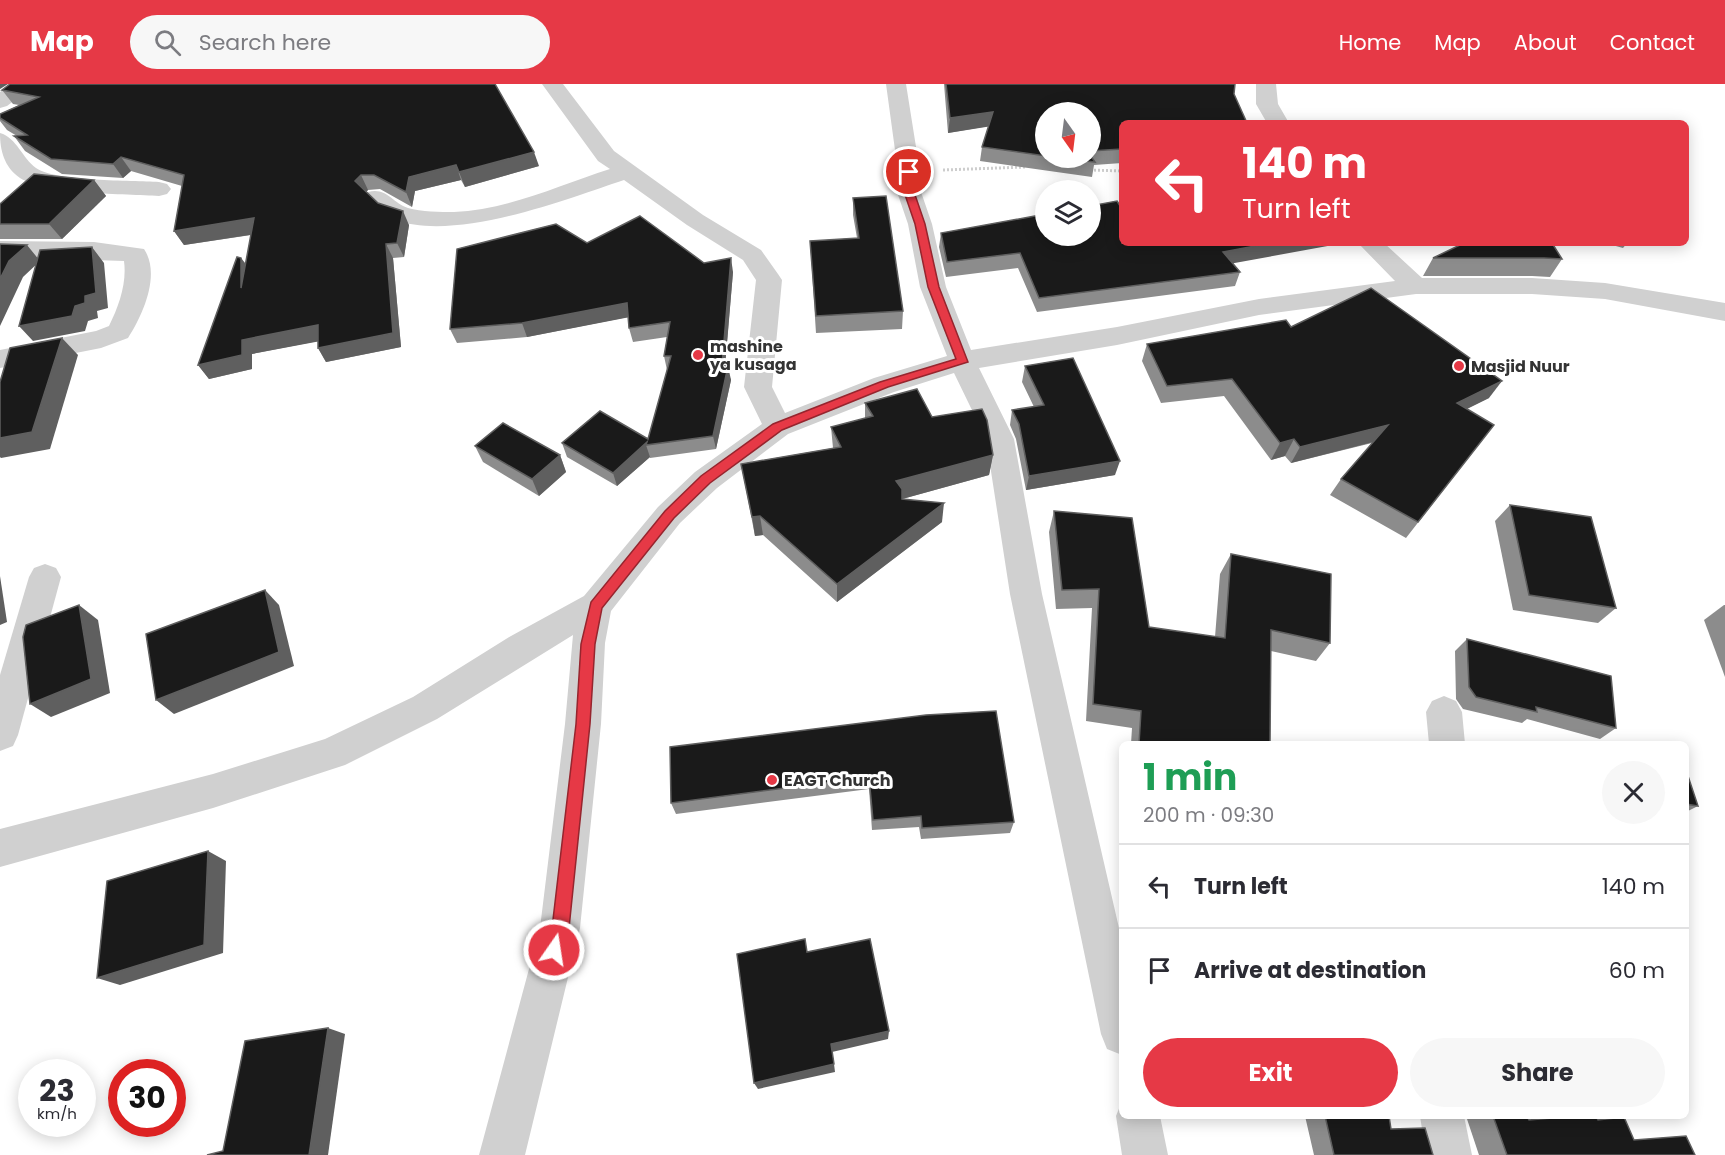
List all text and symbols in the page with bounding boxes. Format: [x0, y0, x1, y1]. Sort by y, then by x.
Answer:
search box [130, 15, 550, 69]
text: Map [30, 22, 94, 61]
icon: search [151, 26, 184, 59]
text: Search here [199, 27, 331, 58]
text: Home [1339, 28, 1401, 57]
text: Map [1434, 28, 1481, 57]
text: About [1514, 28, 1577, 57]
text: Contact [1610, 28, 1695, 57]
north arrow [1035, 102, 1101, 168]
map controls [1035, 102, 1101, 246]
text: 140 m [1242, 134, 1367, 193]
icon: left [1143, 144, 1221, 222]
pin [883, 146, 934, 197]
icon: arrive [892, 155, 925, 188]
button: layers [1035, 180, 1101, 246]
text: Turn left [1242, 190, 1351, 227]
place label: mashine ya kusaga [709, 335, 797, 376]
marker: mashine ya kusaga [691, 348, 705, 362]
place label: Masjid Nuur [1471, 355, 1570, 378]
marker: Masjid Nuur [1452, 359, 1466, 373]
text: 1 min [1143, 752, 1237, 803]
button: close [1602, 761, 1665, 824]
place label: EAGT Church [784, 769, 891, 792]
marker: EAGT Church [765, 773, 779, 787]
text: 200 m · 09:30 [1143, 801, 1274, 829]
icon: left [1143, 870, 1176, 903]
text: Turn left [1194, 871, 1288, 902]
text: 140 m [1602, 871, 1665, 902]
position arrow [522, 918, 586, 982]
icon: arrive [1143, 954, 1176, 987]
text: Arrive at destination [1194, 955, 1426, 986]
text: 60 m [1609, 955, 1665, 986]
button: Exit [1143, 1038, 1398, 1107]
button: Share [1410, 1038, 1665, 1107]
speed limit sign: 30 [108, 1059, 186, 1137]
text: 23 [39, 1069, 75, 1112]
text: km/h [37, 1103, 77, 1124]

